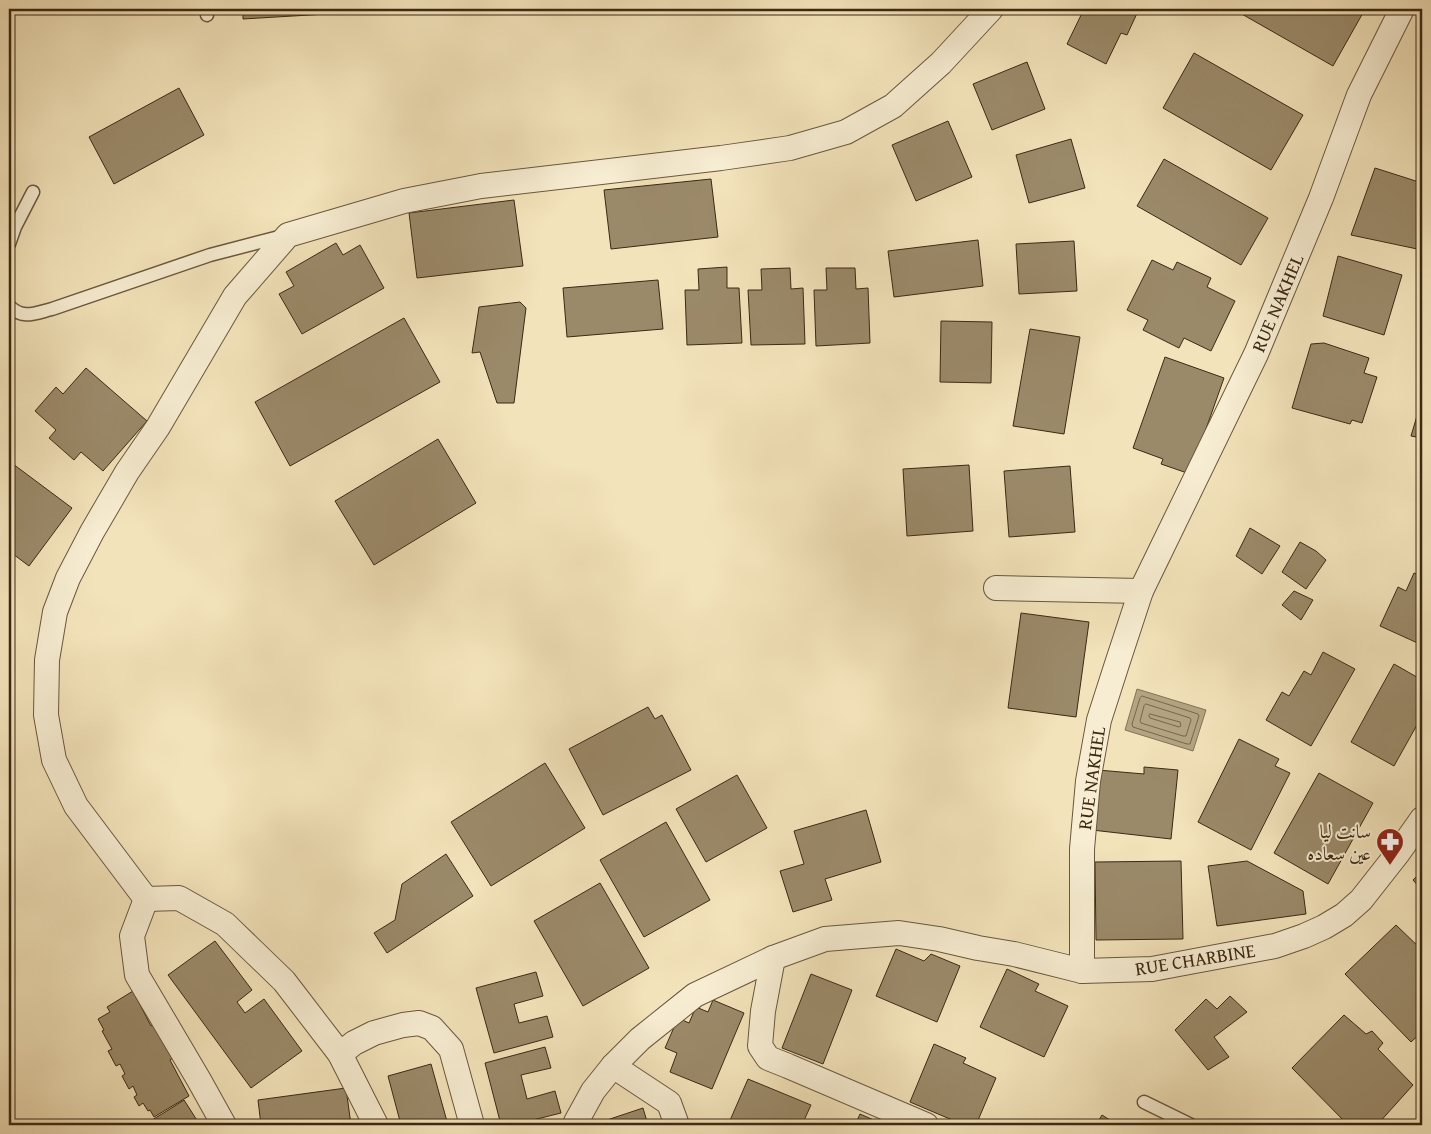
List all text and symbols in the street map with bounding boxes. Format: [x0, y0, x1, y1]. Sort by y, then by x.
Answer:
street label: RUE NAKHEL [1244, 250, 1310, 356]
street label: RUE NAKHEL [1070, 725, 1112, 831]
place label: سانت ليا عين سعاده [1307, 817, 1371, 867]
pharmacy icon: سانت ليا عين سعاده [1375, 827, 1405, 866]
street label: RUE CHARBINE [1133, 936, 1257, 982]

